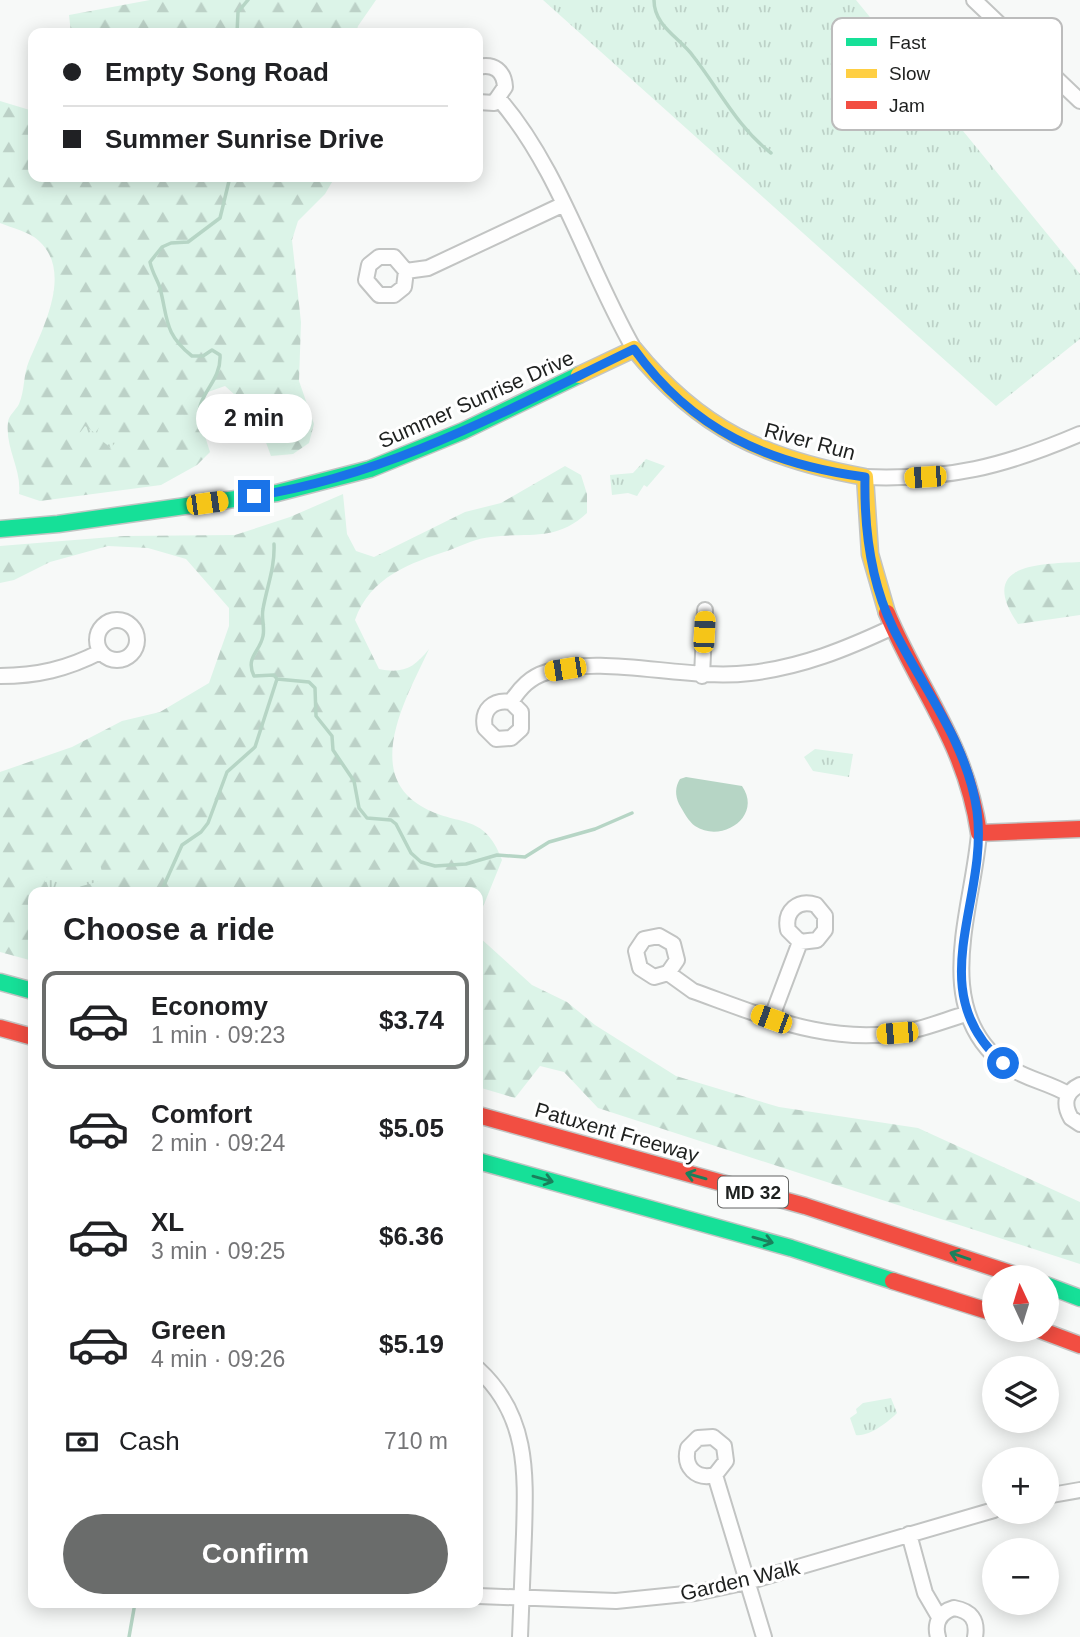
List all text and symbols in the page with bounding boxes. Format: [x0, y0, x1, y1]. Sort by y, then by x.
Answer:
legend [832, 18, 1062, 130]
text: Fast [889, 32, 927, 53]
text: Empty Song Road [105, 57, 329, 87]
text: Slow [889, 63, 930, 84]
text: Jam [889, 95, 925, 116]
text: Summer Sunrise Drive [105, 124, 384, 154]
street label: Summer Sunrise Drive [375, 346, 577, 452]
callout: 2 min [196, 394, 312, 444]
text: 2 min [224, 405, 284, 431]
street label: River Run [762, 418, 858, 464]
car [904, 465, 947, 489]
route end [238, 480, 270, 512]
car [185, 490, 230, 516]
car [693, 610, 716, 654]
car [543, 655, 588, 683]
text: Choose a ride [63, 911, 275, 947]
icon: car [67, 989, 130, 1052]
text: Economy [151, 991, 268, 1021]
car [748, 1002, 795, 1036]
text: $3.74 [379, 1005, 444, 1035]
car [876, 1021, 919, 1045]
text: 1 min · 09:23 [151, 1022, 285, 1048]
route start [987, 1047, 1019, 1079]
icon: car [67, 1097, 130, 1160]
street label: Patuxent Freeway [532, 1098, 702, 1167]
text: Comfort [151, 1099, 252, 1129]
text: $5.05 [379, 1113, 444, 1143]
text: 2 min · 09:24 [151, 1130, 285, 1156]
one-way arrow [685, 1168, 707, 1181]
one-way arrow [532, 1173, 554, 1186]
road number: MD 32 [718, 1176, 788, 1208]
icon: car [67, 1205, 130, 1268]
text: XL [151, 1207, 184, 1237]
text: $6.36 [379, 1221, 444, 1251]
one-way arrow [751, 1235, 773, 1248]
text: 3 min · 09:25 [151, 1238, 285, 1264]
one-way arrow [950, 1249, 972, 1261]
north arrow [982, 1265, 1059, 1342]
map controls [982, 1265, 1059, 1615]
icon: car [67, 1313, 130, 1376]
text: Green [151, 1315, 226, 1345]
text: $5.19 [379, 1329, 444, 1359]
text: 4 min · 09:26 [151, 1346, 285, 1372]
button: layers [982, 1356, 1059, 1433]
icon: cash [63, 1423, 101, 1461]
text: Cash [119, 1426, 180, 1456]
text: 710 m [384, 1428, 448, 1454]
button: + [982, 1447, 1059, 1524]
button: Confirm [63, 1514, 448, 1594]
button: − [982, 1538, 1059, 1615]
street label: Garden Walk [678, 1555, 802, 1605]

